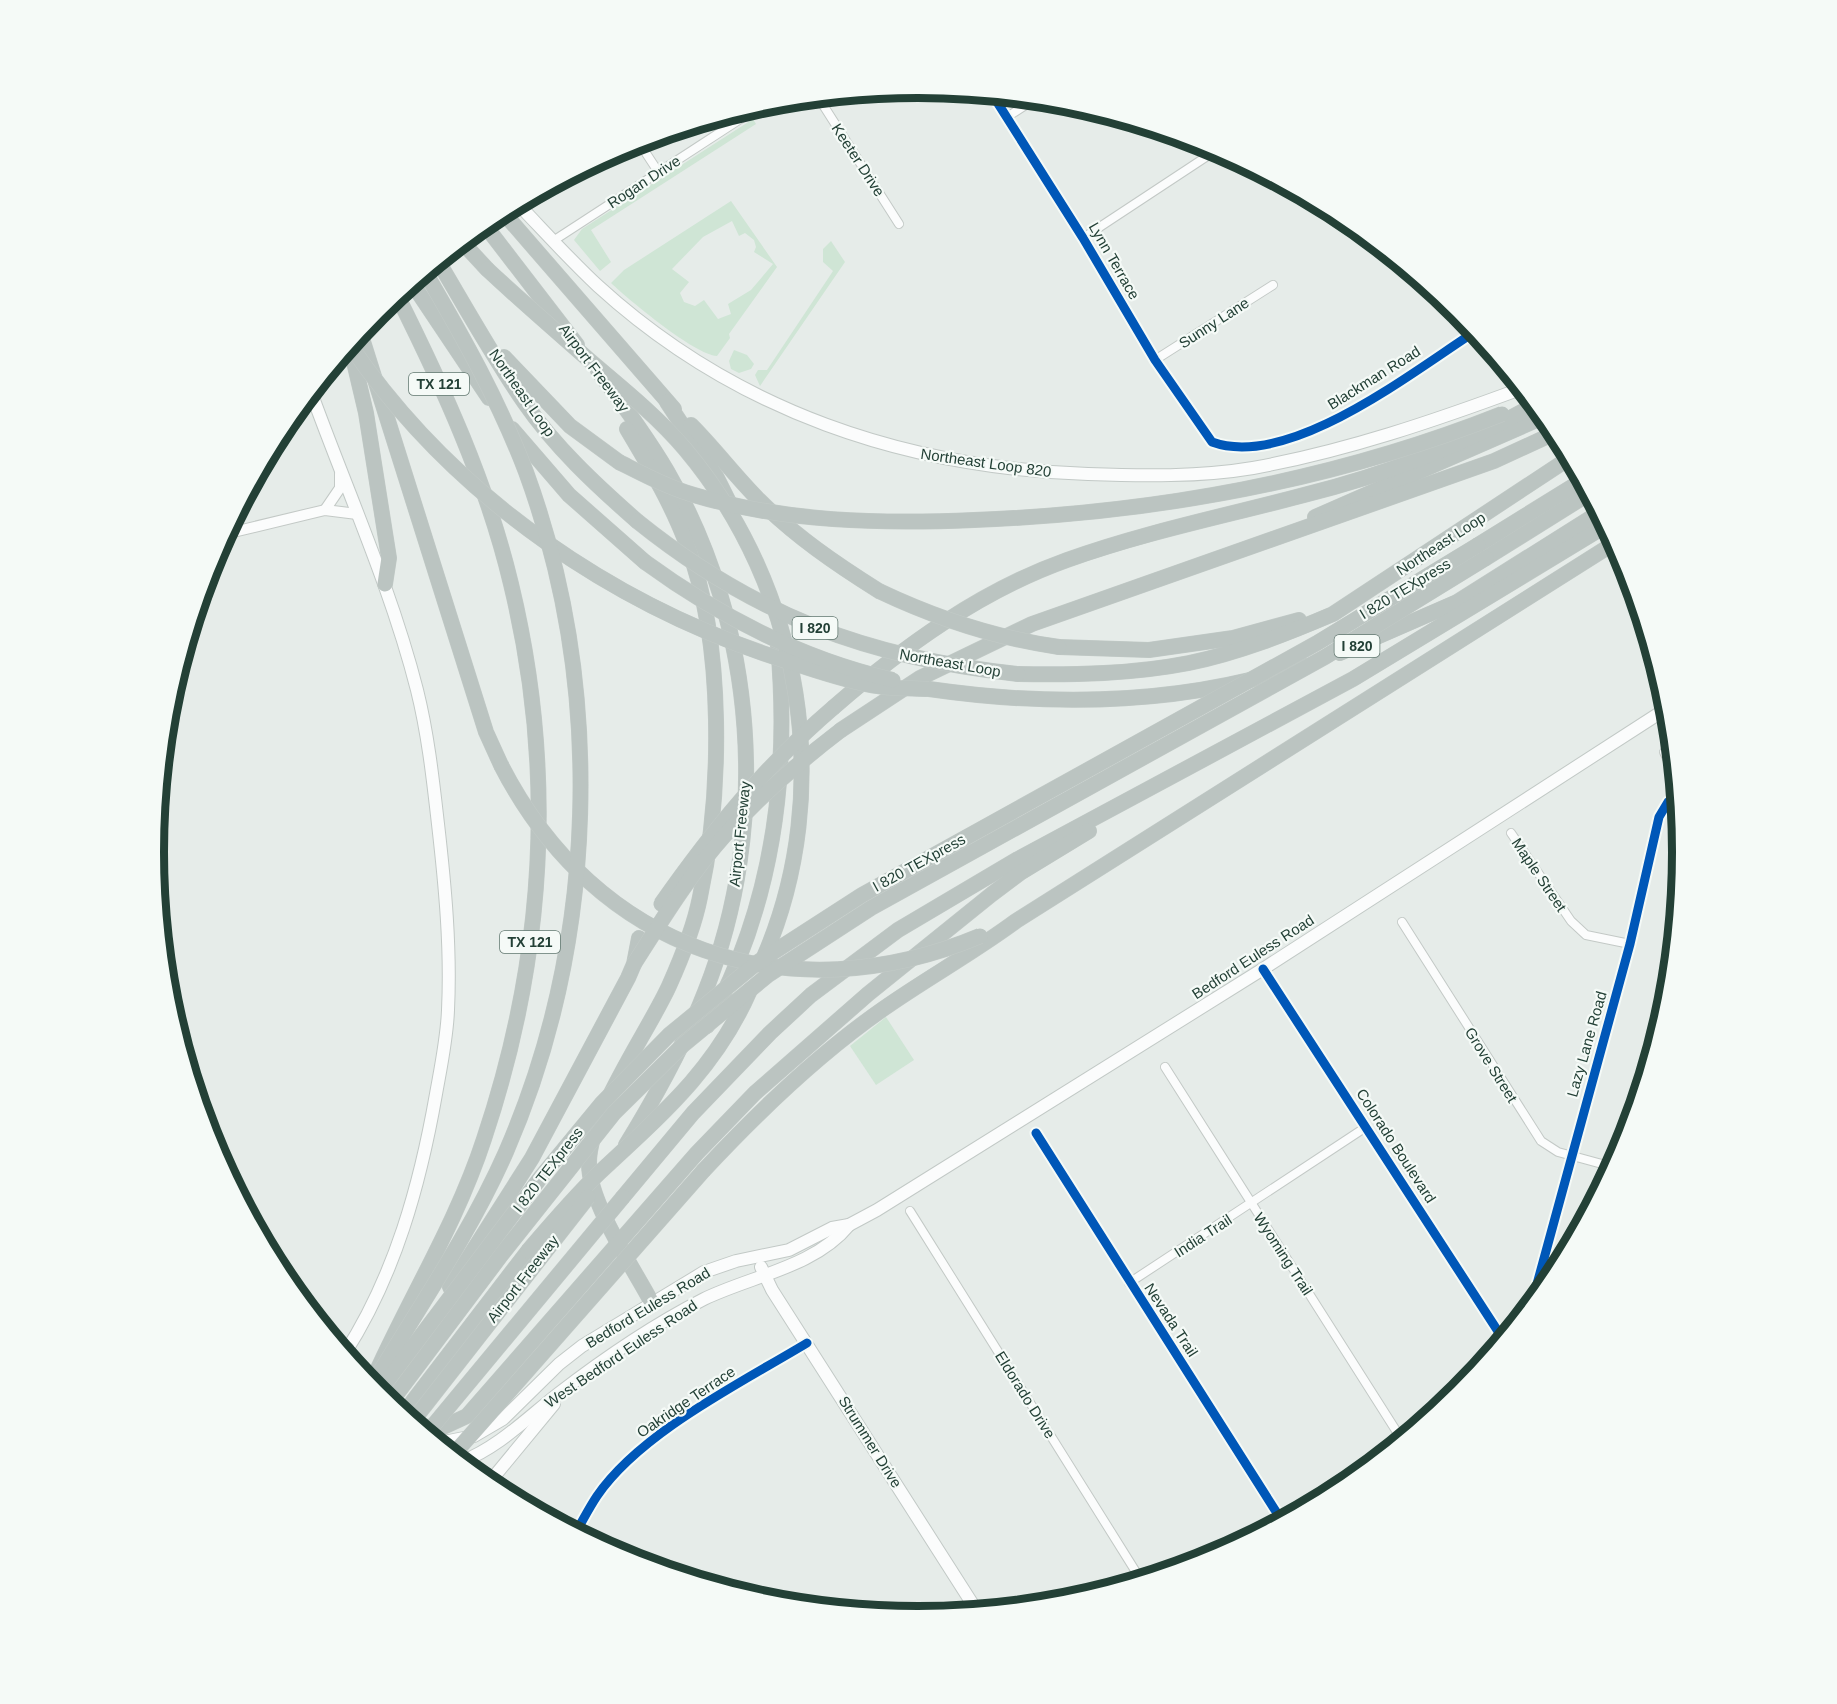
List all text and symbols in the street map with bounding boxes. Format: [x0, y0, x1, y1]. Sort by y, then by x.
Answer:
street label: Keeter Drive [829, 120, 888, 199]
street label: Rogan Drive [604, 152, 683, 211]
street label: Lynn Terrace [1086, 219, 1143, 302]
street label: Sunny Lane [1176, 294, 1252, 352]
street label: Airport Freeway [556, 320, 633, 415]
street label: Blackman Road [1324, 342, 1423, 413]
street label: Northeast Loop [486, 346, 559, 440]
road number: TX 121 [409, 373, 469, 395]
street label: Northeast Loop 820 [920, 445, 1052, 480]
street label: Northeast Loop [1393, 509, 1488, 579]
street label: I 820 TEXpress [1356, 555, 1453, 622]
road number: I 820 [792, 617, 838, 639]
road number: I 820 [1334, 635, 1380, 657]
street label: Northeast Loop [898, 645, 1002, 680]
street label: Airport Freeway [726, 780, 754, 887]
street label: I 820 TEXpress [870, 830, 968, 895]
street label: Maple Street [1509, 835, 1571, 915]
street label: Bedford Euless Road [1189, 911, 1317, 1002]
road number: TX 121 [500, 931, 560, 953]
street label: Lazy Lane Road [1563, 989, 1610, 1099]
street label: Grove Street [1462, 1024, 1522, 1106]
street label: Colorado Boulevard [1353, 1085, 1440, 1206]
street label: I 820 TEXpress [509, 1124, 586, 1216]
street label: Wyoming Trail [1250, 1209, 1316, 1298]
street label: India Trail [1171, 1211, 1235, 1260]
street label: Airport Freeway [483, 1231, 562, 1326]
street label: Bedford Euless Road [583, 1264, 713, 1351]
street label: Nevada Trail [1141, 1280, 1201, 1360]
street label: West Bedford Euless Road [541, 1296, 700, 1411]
street label: Eldorado Drive [992, 1348, 1059, 1441]
street label: Oakridge Terrace [633, 1362, 738, 1441]
street label: Strummer Drive [835, 1393, 905, 1491]

